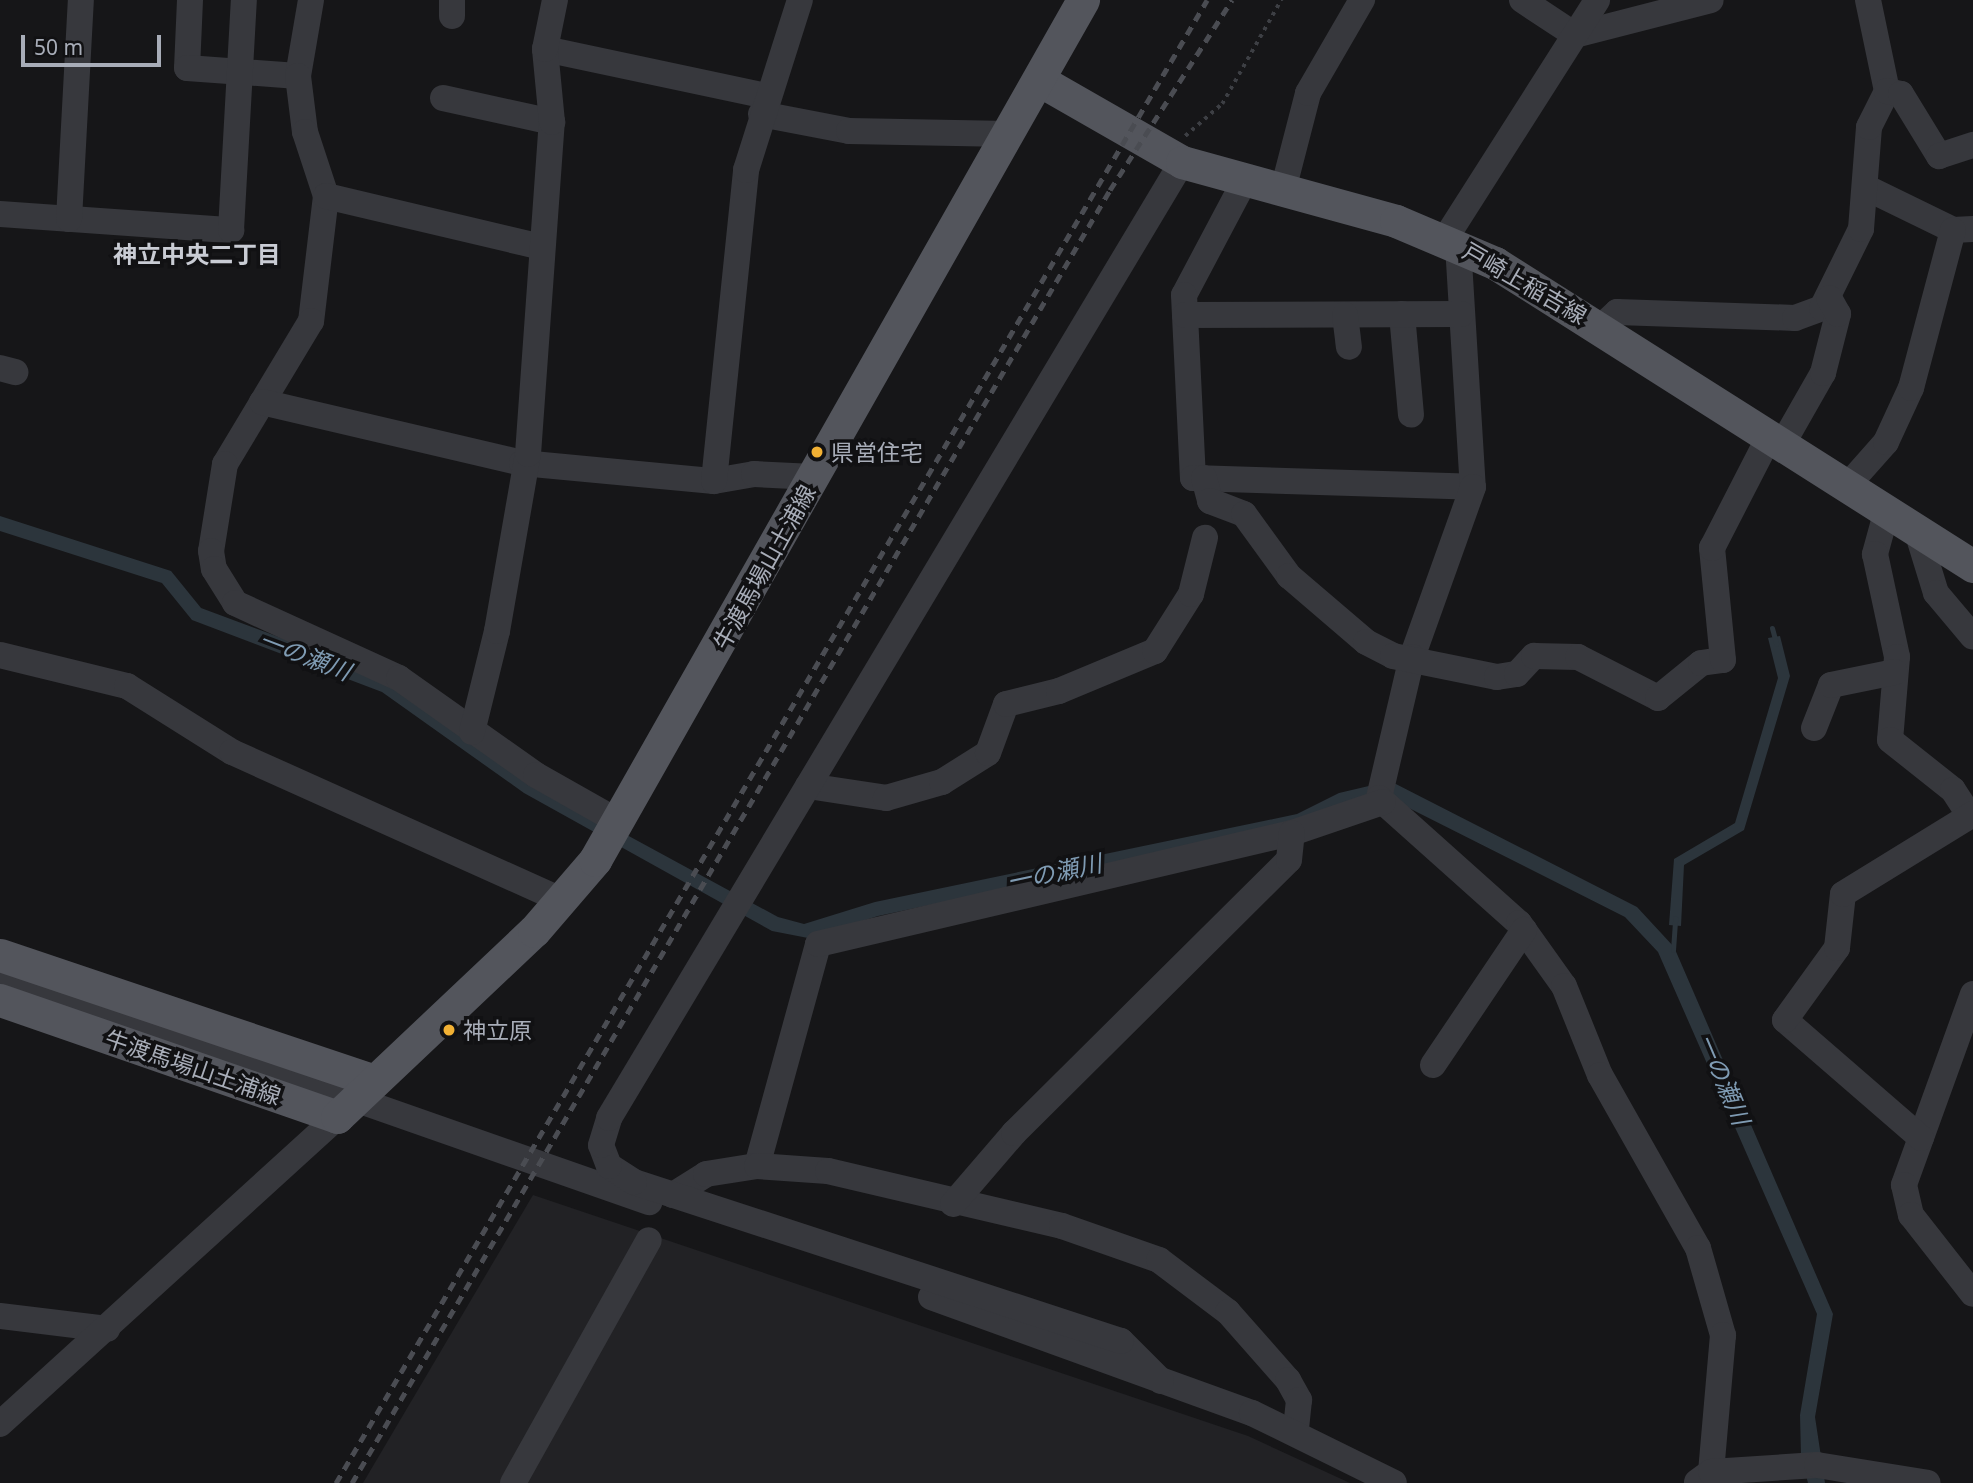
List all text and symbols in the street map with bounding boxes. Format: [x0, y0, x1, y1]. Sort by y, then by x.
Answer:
scale bar [24, 21, 164, 65]
text: 50 m [34, 33, 83, 61]
street label: 戸崎上稲吉線 [1458, 237, 1592, 329]
district label: 神立中央二丁目 [113, 240, 281, 268]
place label: 県営住宅 [831, 438, 923, 466]
marker: 県営住宅 [809, 444, 825, 460]
street label: 牛渡馬場山土浦線 [707, 480, 821, 654]
water label: 一の瀬川 [255, 624, 355, 686]
water label: 一の瀬川 [1004, 848, 1104, 896]
place label: 神立原 [463, 1016, 532, 1044]
marker: 神立原 [441, 1022, 457, 1038]
street label: 牛渡馬場山土浦線 [102, 1024, 284, 1110]
water label: 一の瀬川 [1692, 1029, 1756, 1129]

